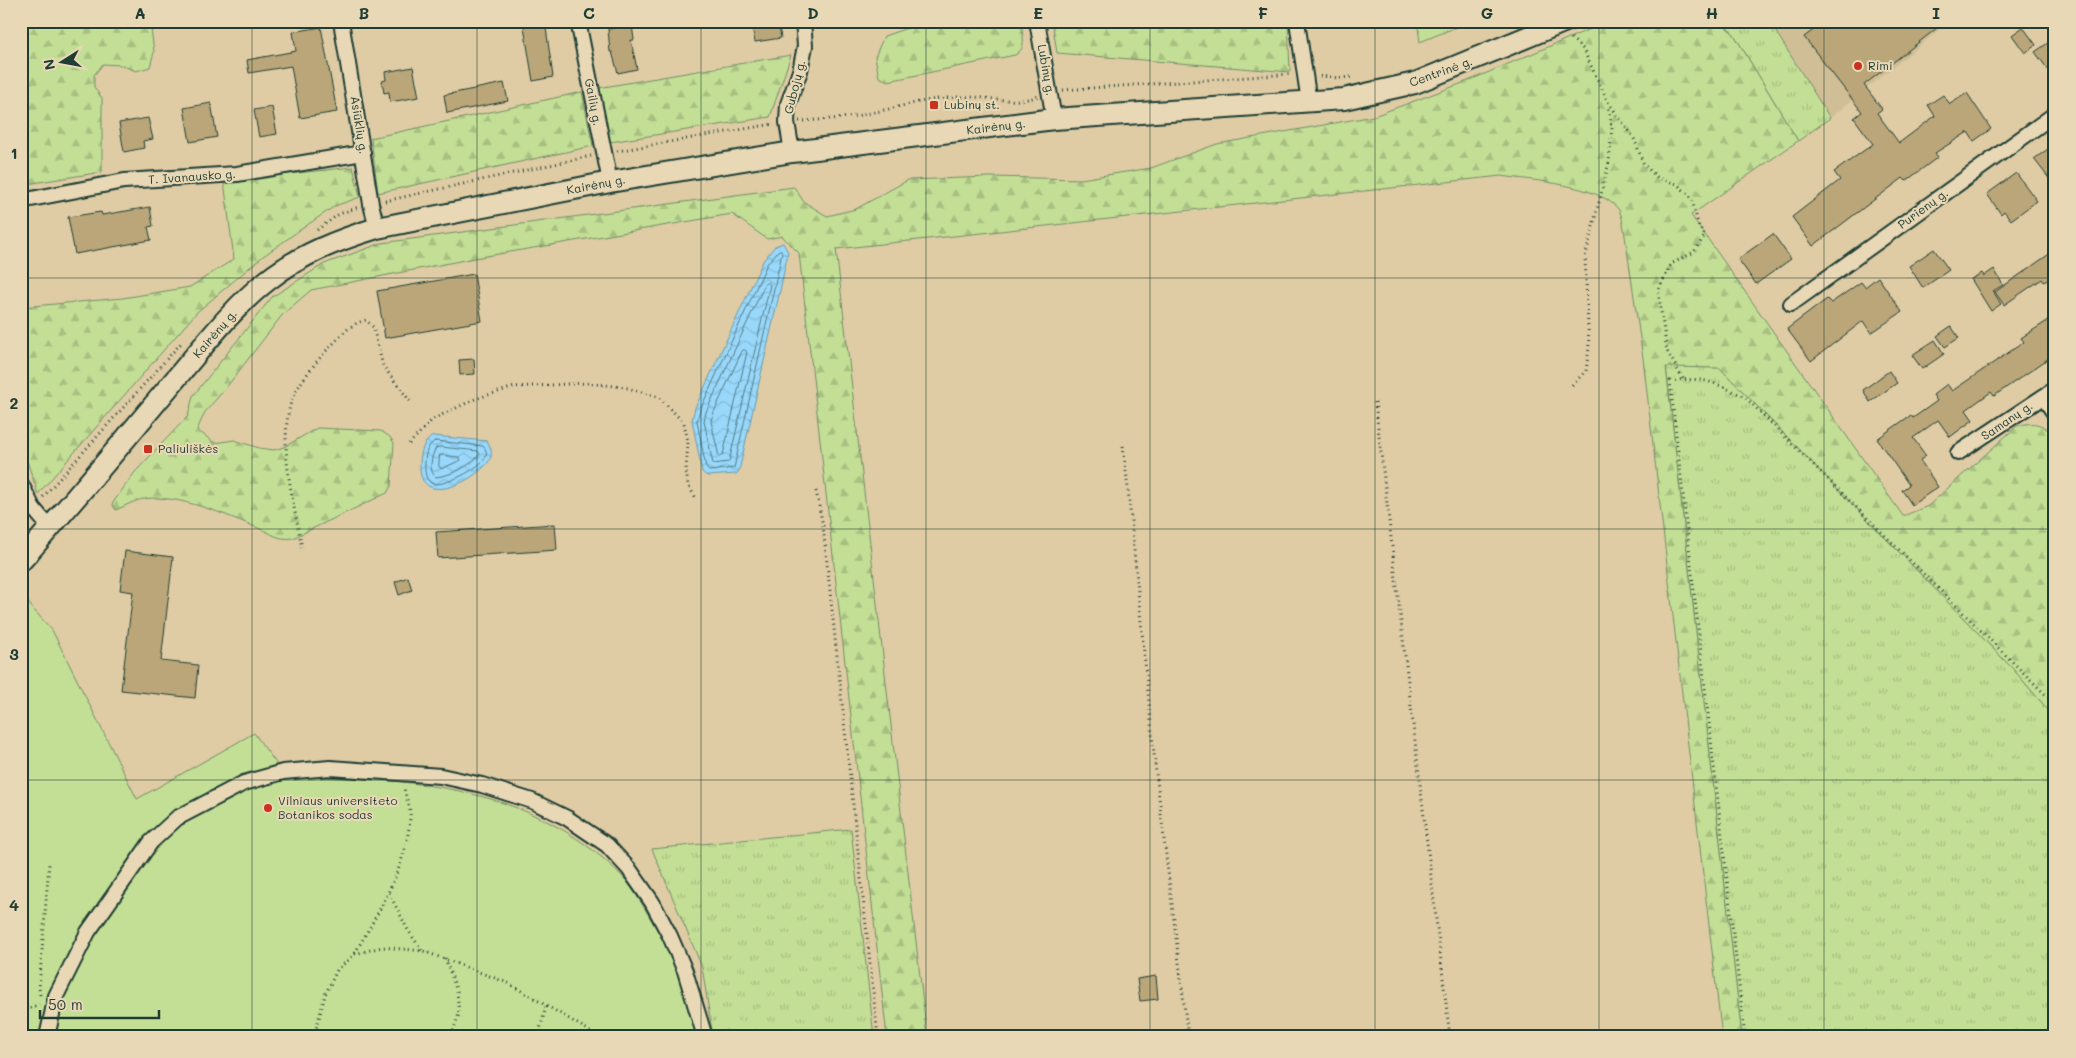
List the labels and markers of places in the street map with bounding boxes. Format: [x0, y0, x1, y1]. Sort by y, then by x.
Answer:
place label: Rimi [1868, 57, 1893, 73]
marker: Rimi [1852, 60, 1864, 72]
place label: Lubinų st. [944, 96, 1000, 112]
marker: Lubinų st. [928, 99, 940, 111]
place label: Paliuliškės [158, 440, 219, 456]
marker: Paliuliškės [142, 443, 154, 455]
place label: Vilniaus universiteto Botanikos sodas [278, 792, 398, 822]
marker: Vilniaus universiteto Botanikos sodas [262, 802, 274, 814]

